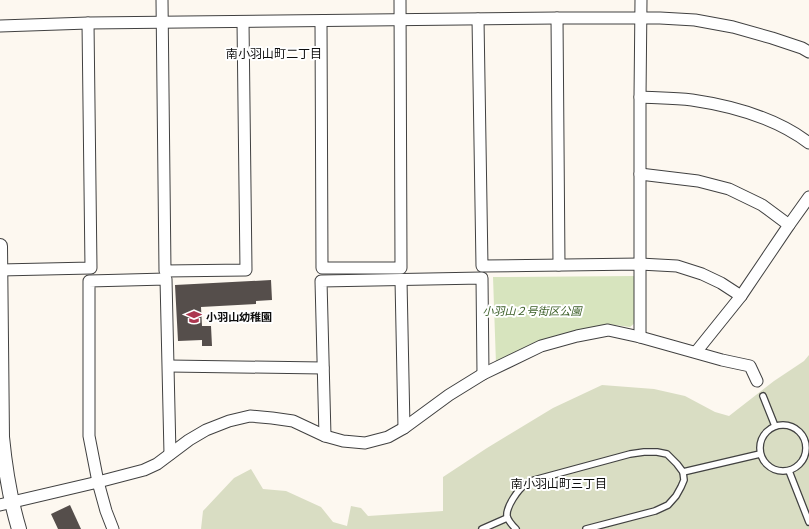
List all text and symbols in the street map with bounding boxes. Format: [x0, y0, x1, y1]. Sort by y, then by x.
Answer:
district label: 南小羽山町二丁目 [226, 46, 322, 61]
park label: 小羽山２号街区公園 [483, 304, 583, 318]
school or university icon: 小羽山幼稚園 [185, 308, 203, 326]
place label: 小羽山幼稚園 [206, 310, 272, 324]
district label: 南小羽山町三丁目 [511, 476, 607, 491]

